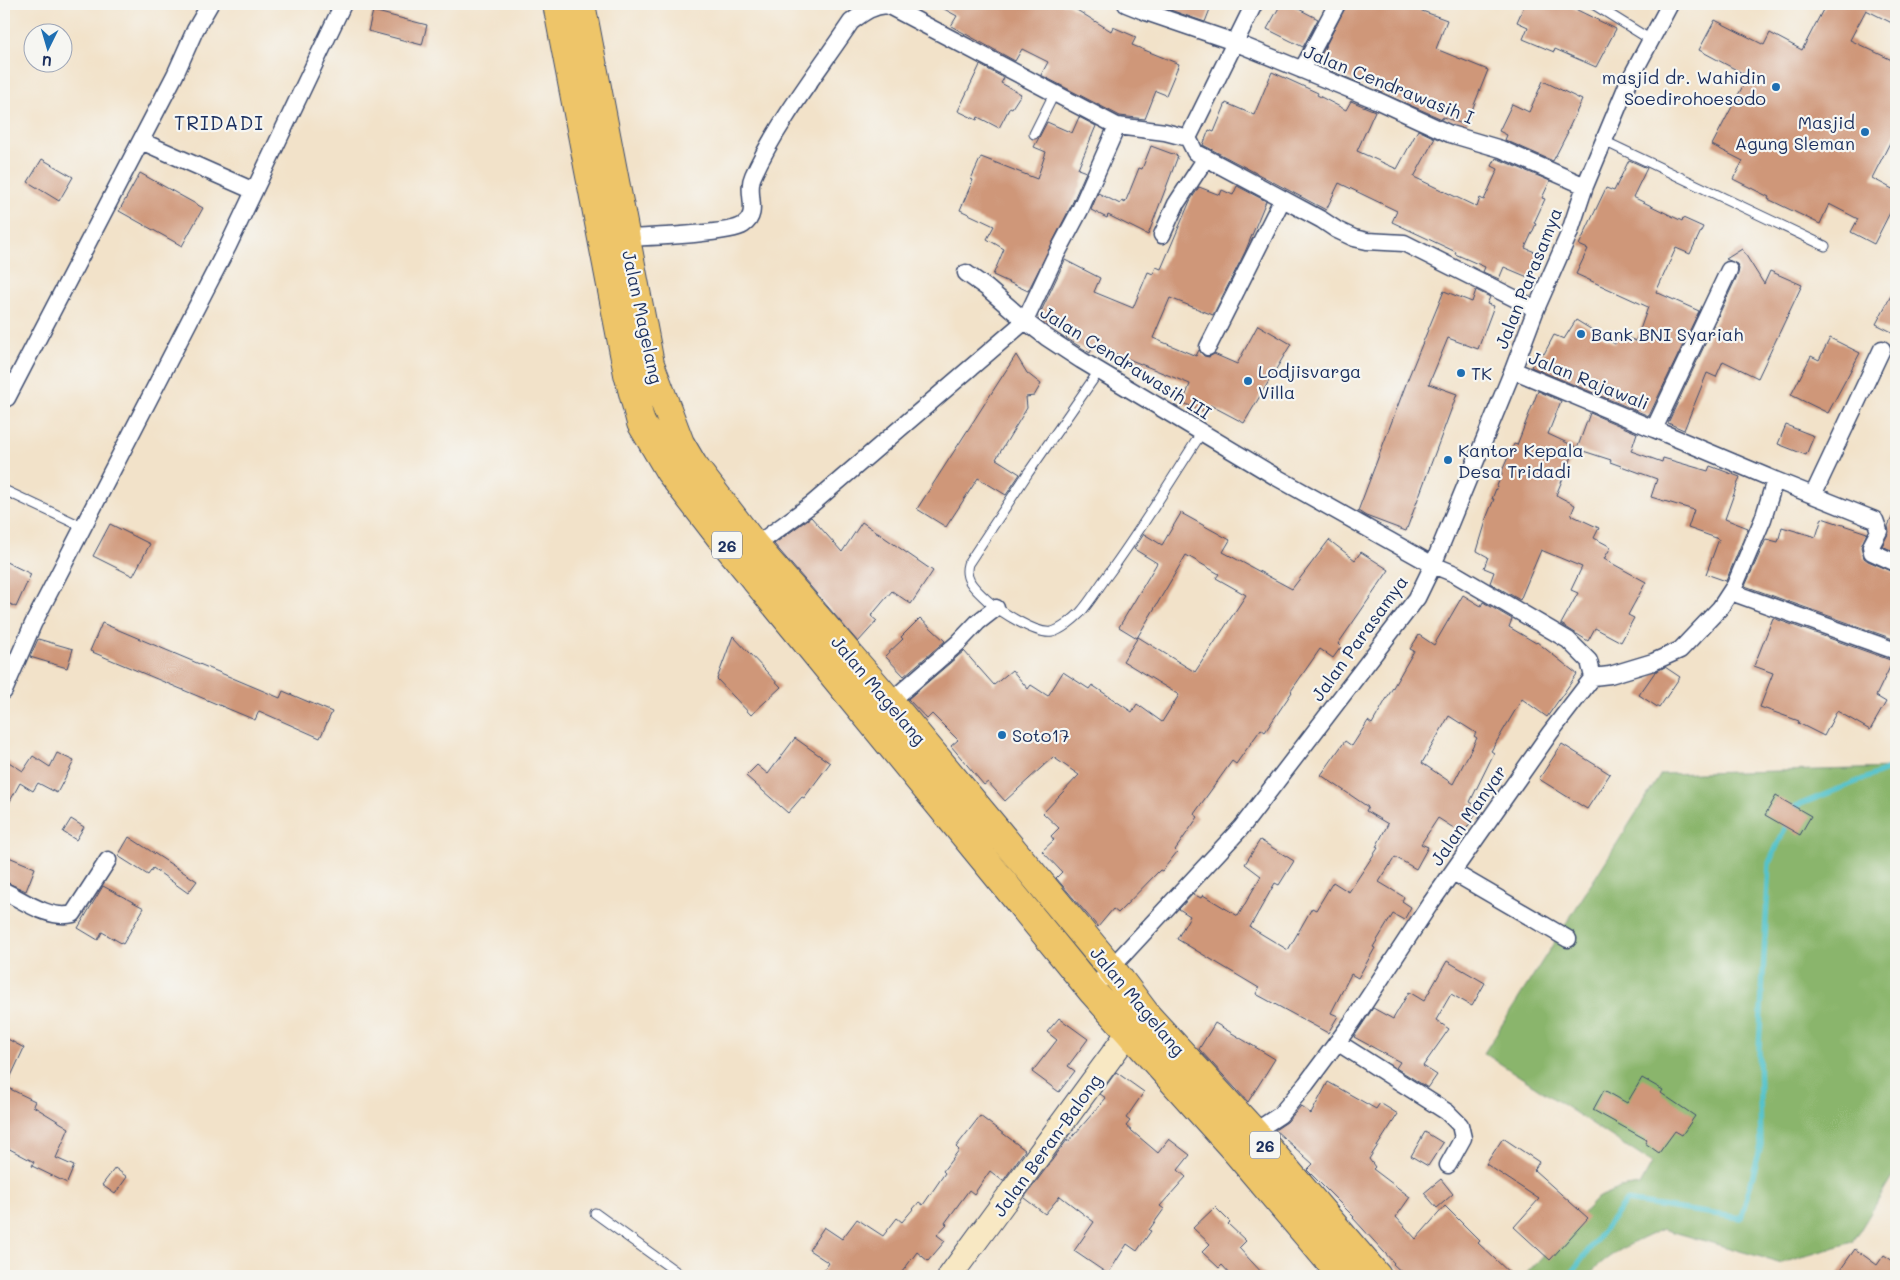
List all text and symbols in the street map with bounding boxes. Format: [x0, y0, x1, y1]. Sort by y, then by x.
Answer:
north arrow [22, 22, 72, 72]
street label: Jalan Cendrawasih I [1300, 39, 1478, 129]
text: U [41, 52, 53, 71]
place label: masjid dr. Wahidin Soedirohoesodo [1602, 65, 1766, 110]
marker: masjid dr. Wahidin Soedirohoesodo [1770, 81, 1782, 93]
district label: TRIDADI [174, 109, 264, 135]
place label: Masjid Agung Sleman [1735, 110, 1855, 155]
marker: Masjid Agung Sleman [1859, 126, 1871, 138]
street label: Jalan Parasamya [1489, 204, 1567, 352]
street label: Jalan Magelang [617, 248, 669, 386]
street label: Jalan Cendrawasih III [1036, 300, 1216, 424]
place label: Bank BNI Syariah [1591, 322, 1743, 346]
marker: Bank BNI Syariah [1575, 328, 1587, 340]
street label: Jalan Rajawali [1525, 345, 1653, 415]
place label: Lodjisvarga Villa [1258, 359, 1361, 404]
place label: TK [1471, 361, 1492, 385]
marker: TK [1455, 367, 1467, 379]
marker: Lodjisvarga Villa [1242, 375, 1254, 387]
place label: Kantor Kepala Desa Tridadi [1458, 438, 1584, 483]
marker: Kantor Kepala Desa Tridadi [1442, 454, 1454, 466]
road number: 26 [712, 532, 742, 558]
street label: Jalan Parasamya [1305, 570, 1413, 706]
street label: Jalan Magelang [826, 630, 932, 750]
place label: Soto17 [1012, 723, 1069, 747]
marker: Soto17 [996, 729, 1008, 741]
street label: Jalan Manyar [1424, 760, 1512, 870]
street label: Jalan Magelang [1085, 941, 1191, 1061]
street label: Jalan Beran-Balong [987, 1069, 1107, 1221]
road number: 26 [1250, 1132, 1280, 1158]

